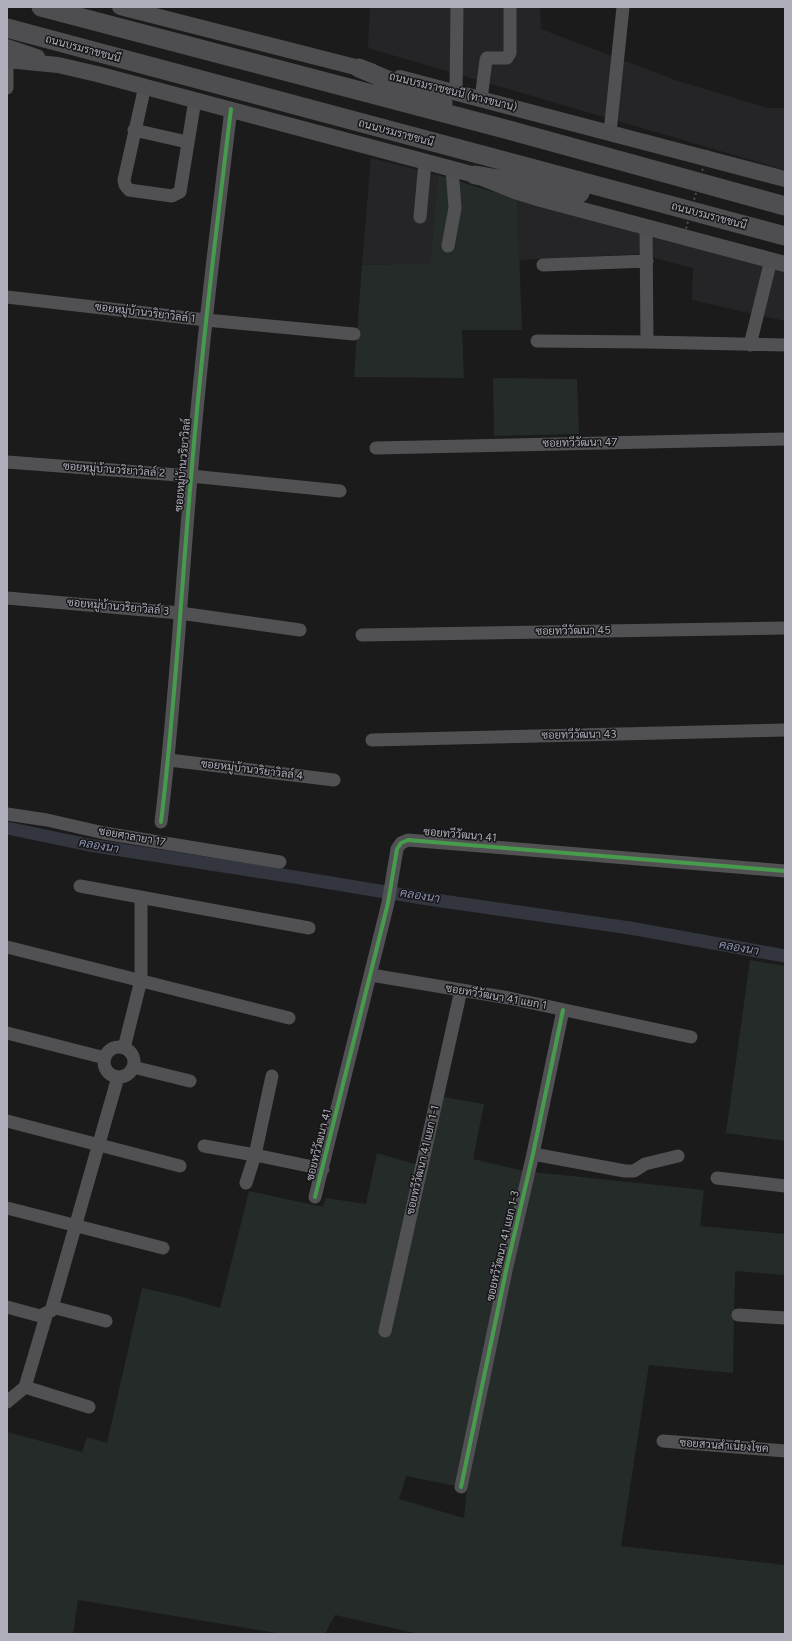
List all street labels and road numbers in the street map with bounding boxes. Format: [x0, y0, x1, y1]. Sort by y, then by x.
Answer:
street label: ถนนบรมราชชนนี [44, 33, 122, 65]
street label: ถนนบรมราชชนนี (ทางขนาน) [388, 70, 518, 114]
street label: ถนนบรมราชชนนี [357, 117, 435, 149]
street label: ถนนบรมราชชนนี [670, 200, 748, 232]
street label: ซอยหมู่บ้านวริยาวิลล์ 1 [94, 300, 196, 326]
street label: ซอยหมู่บ้านวริยาวิลล์ [172, 418, 194, 512]
street label: ซอยทวีวัฒนา 47 [542, 436, 618, 450]
street label: ซอยหมู่บ้านวริยาวิลล์ 2 [62, 460, 166, 480]
street label: ซอยหมู่บ้านวริยาวิลล์ 3 [66, 596, 170, 618]
street label: ซอยทวีวัฒนา 45 [535, 624, 611, 638]
street label: ซอยทวีวัฒนา 43 [541, 728, 617, 742]
street label: ซอยหมู่บ้านวริยาวิลล์ 4 [200, 757, 304, 783]
street label: ซอยศาลายา 17 [97, 825, 167, 849]
street label: ซอยทวีวัฒนา 41 [423, 825, 497, 845]
street label: ซอยทวีวัฒนา 41 แยก 1 [444, 982, 548, 1012]
street label: ซอยทวีวัฒนา 41 แยก 1-1 [404, 1104, 442, 1216]
street label: ซอยทวีวัฒนา 41 [304, 1108, 334, 1182]
street label: ซอยทวีวัฒนา 41 แยก 1-3 [484, 1189, 522, 1303]
street label: ซอยสวนสำเนียงโชค [679, 1436, 769, 1456]

